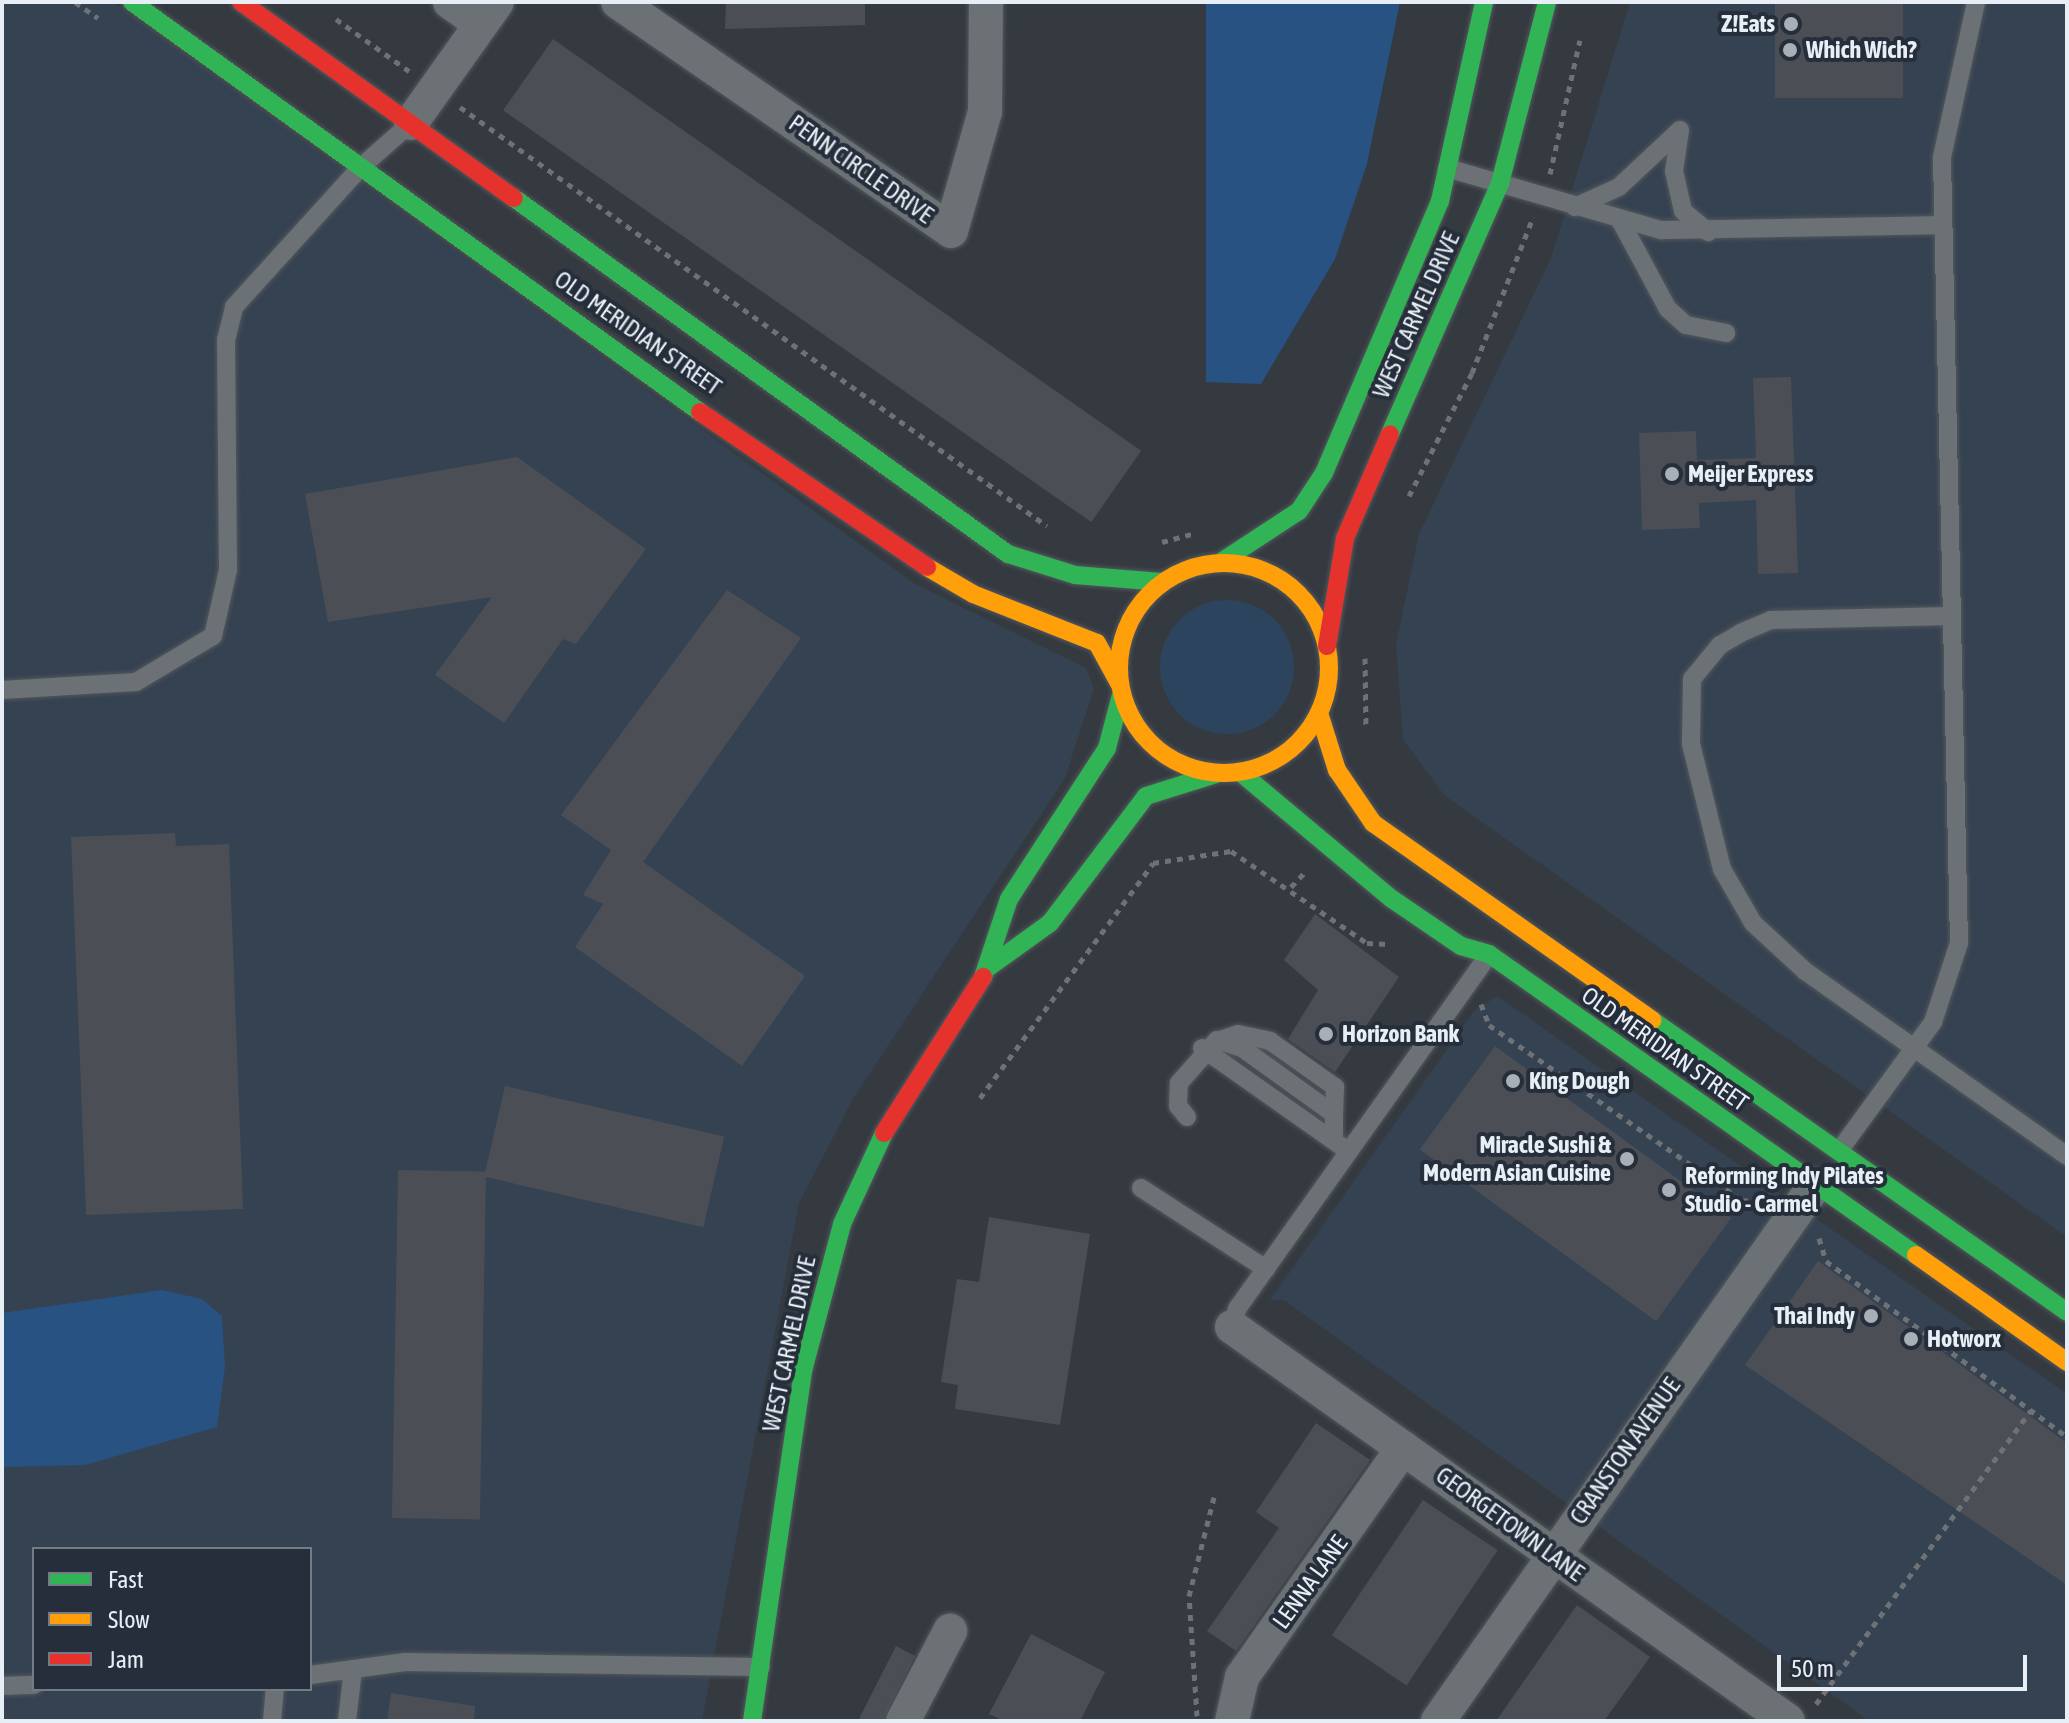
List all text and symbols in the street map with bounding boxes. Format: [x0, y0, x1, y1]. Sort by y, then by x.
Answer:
place label: Z!Eats [1721, 10, 1775, 38]
marker: Z!Eats [1782, 15, 1800, 33]
place label: Which Wich? [1806, 36, 1916, 64]
marker: Which Wich? [1781, 41, 1799, 59]
street label: PENN CIRCLE DRIVE [783, 109, 939, 229]
street label: WEST CARMEL DRIVE [1367, 228, 1465, 402]
street label: OLD MERIDIAN STREET [549, 265, 727, 401]
place label: Meijer Express [1688, 460, 1813, 488]
marker: Meijer Express [1663, 465, 1681, 483]
street label: OLD MERIDIAN STREET [1576, 981, 1754, 1117]
place label: Horizon Bank [1342, 1020, 1459, 1048]
marker: Horizon Bank [1317, 1025, 1335, 1043]
place label: King Dough [1529, 1067, 1630, 1095]
marker: King Dough [1504, 1072, 1522, 1090]
place label: Miracle Sushi & Modern Asian Cuisine [1423, 1131, 1611, 1187]
marker: Miracle Sushi & Modern Asian Cuisine [1618, 1150, 1636, 1168]
place label: Reforming Indy Pilates Studio - Carmel [1685, 1162, 1884, 1218]
marker: Reforming Indy Pilates Studio - Carmel [1660, 1181, 1678, 1199]
street label: WEST CARMEL DRIVE [756, 1254, 822, 1434]
place label: Thai Indy [1774, 1302, 1855, 1330]
marker: Thai Indy [1862, 1307, 1880, 1325]
place label: Hotworx [1927, 1325, 2001, 1353]
marker: Hotworx [1902, 1330, 1920, 1348]
street label: CRANSTON AVENUE [1564, 1372, 1686, 1530]
street label: GEORGETOWN LANE [1430, 1461, 1590, 1587]
street label: LENNA LANE [1267, 1530, 1353, 1634]
legend [32, 1547, 312, 1691]
text: Fast [108, 1566, 144, 1593]
text: Slow [108, 1606, 150, 1633]
scale bar [1781, 1639, 2031, 1689]
text: Jam [108, 1646, 144, 1673]
text: 50 m [1791, 1655, 1834, 1682]

